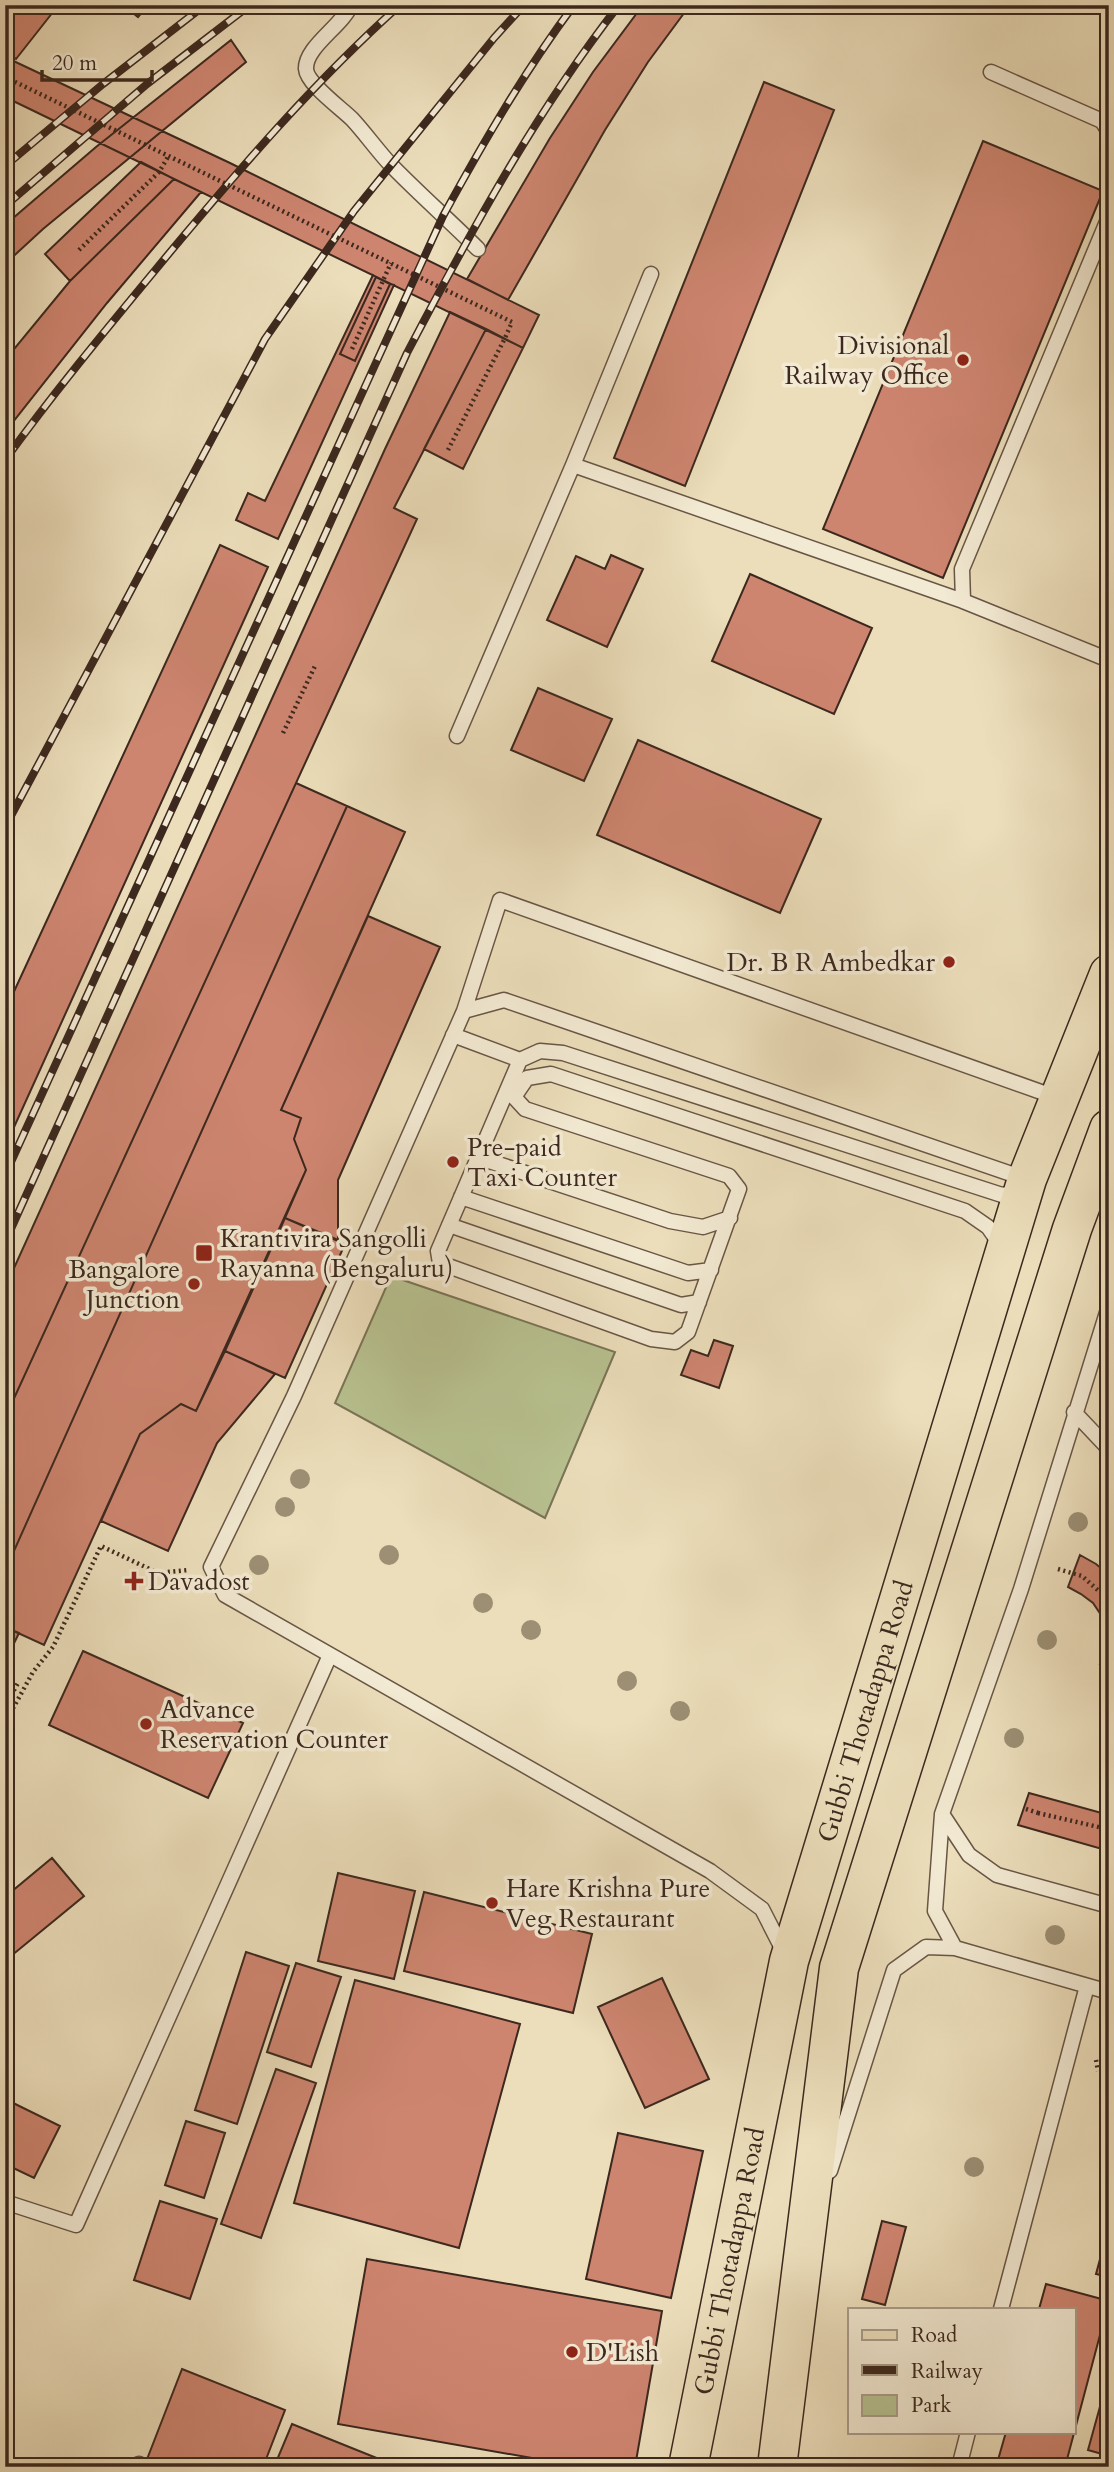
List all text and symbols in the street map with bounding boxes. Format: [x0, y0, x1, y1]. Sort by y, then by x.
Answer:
scale bar [42, 38, 152, 82]
text: 20 m [52, 49, 97, 78]
place label: Divisional Railway Office [784, 328, 949, 393]
marker: Divisional Railway Office [955, 352, 971, 368]
place label: Dr. B R Ambedkar [726, 945, 936, 980]
marker: Dr. B R Ambedkar [941, 954, 957, 970]
place label: Pre-paid Taxi Counter [467, 1130, 618, 1195]
marker: Pre-paid Taxi Counter [445, 1154, 461, 1170]
place label: Krantivira Sangolli Rayanna (Bengaluru) [220, 1221, 453, 1286]
marker: Krantivira Sangolli Rayanna (Bengaluru) [194, 1243, 214, 1263]
place label: Bangalore Junction [69, 1252, 180, 1317]
marker: Bangalore Junction [186, 1276, 202, 1292]
place label: Davadost [148, 1564, 250, 1599]
marker: Davadost [126, 1573, 142, 1589]
street label: Gubbi Thotadappa Road [809, 1576, 921, 1847]
place label: Advance Reservation Counter [160, 1692, 389, 1757]
marker: Advance Reservation Counter [138, 1716, 154, 1732]
place label: Hare Krishna Pure Veg Restaurant [506, 1871, 710, 1936]
marker: Hare Krishna Pure Veg Restaurant [484, 1895, 500, 1911]
street label: Gubbi Thotadappa Road [685, 2124, 773, 2398]
legend [848, 2308, 1076, 2434]
text: Road [911, 2321, 957, 2350]
place label: D'Lish [586, 2335, 659, 2370]
marker: D'Lish [564, 2344, 580, 2360]
text: Railway [911, 2357, 983, 2386]
text: Park [911, 2391, 952, 2420]

